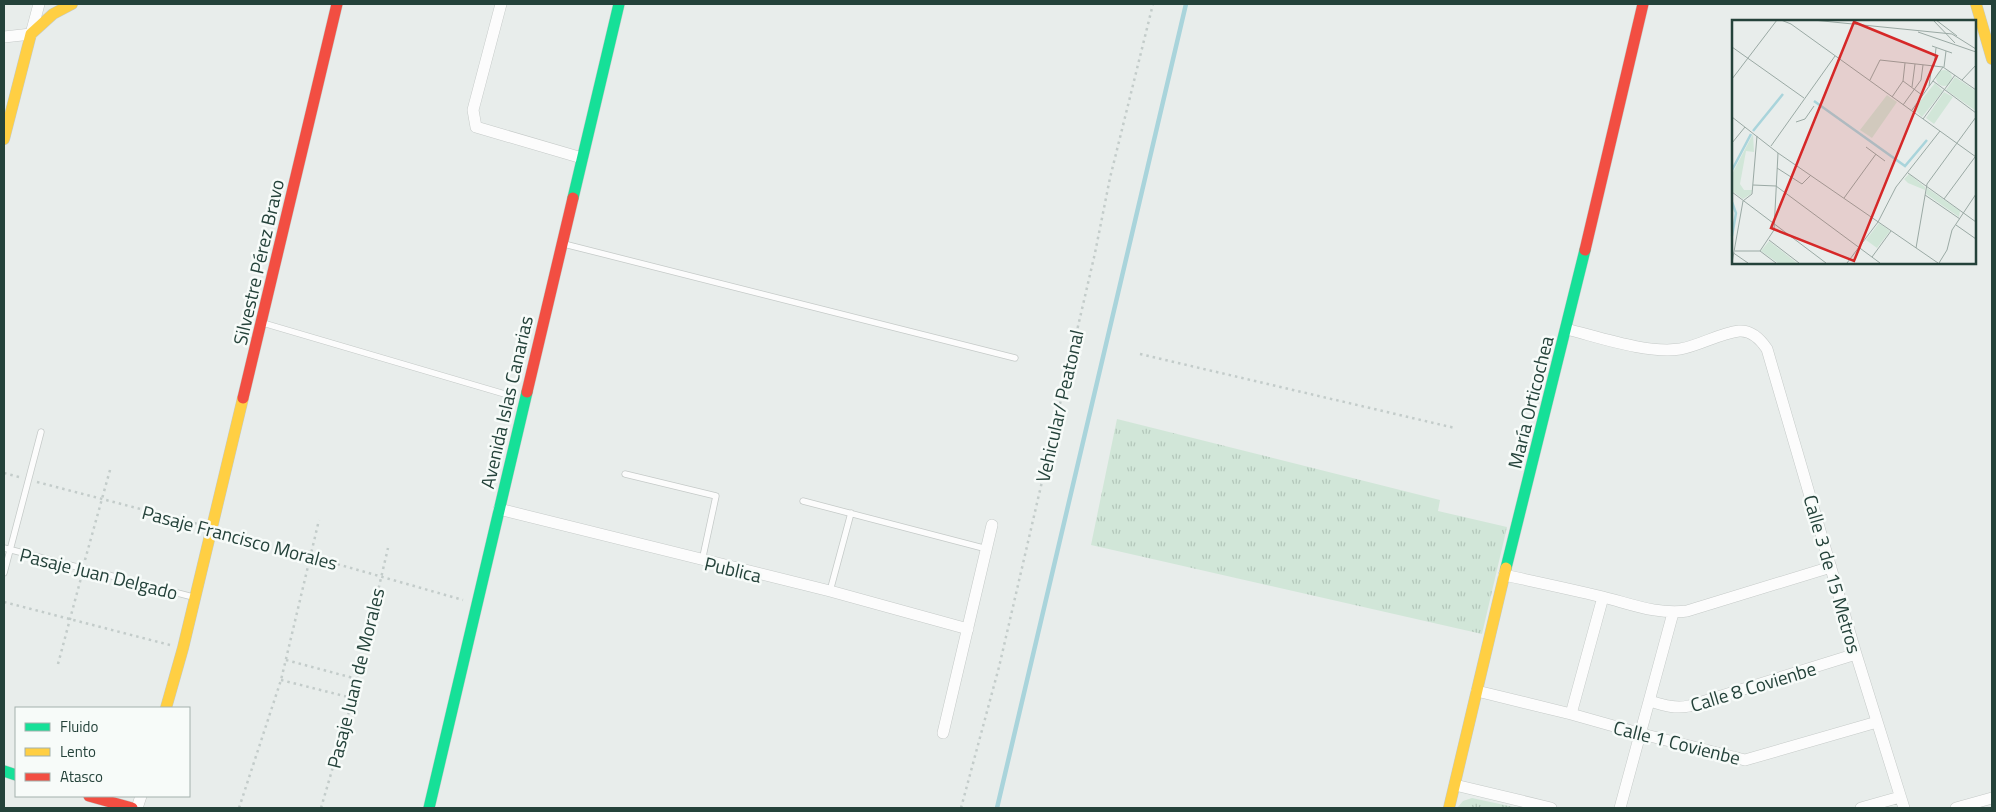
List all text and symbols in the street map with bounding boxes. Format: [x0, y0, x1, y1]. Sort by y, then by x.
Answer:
inset map [1732, 20, 1976, 264]
street label: Silvestre Pérez Bravo [225, 176, 291, 348]
street label: Avenida Islas Canarias [472, 312, 540, 491]
street label: Vehicular/ Peatonal [1027, 327, 1091, 485]
street label: María Orticochea [1500, 332, 1561, 471]
street label: Calle 3 de 15 Metros [1796, 491, 1870, 657]
street label: Pasaje Francisco Morales [139, 497, 341, 577]
street label: Pasaje Juan Delgado [17, 539, 181, 607]
street label: Publica [702, 548, 765, 590]
street label: Pasaje Juan de Morales [319, 585, 391, 771]
street label: Calle 8 Covienbe [1687, 653, 1819, 719]
legend [15, 707, 190, 797]
street label: Calle 1 Covienbe [1610, 712, 1744, 772]
text: Fluido [60, 715, 99, 738]
text: Lento [60, 740, 96, 763]
text: Atasco [60, 765, 103, 788]

